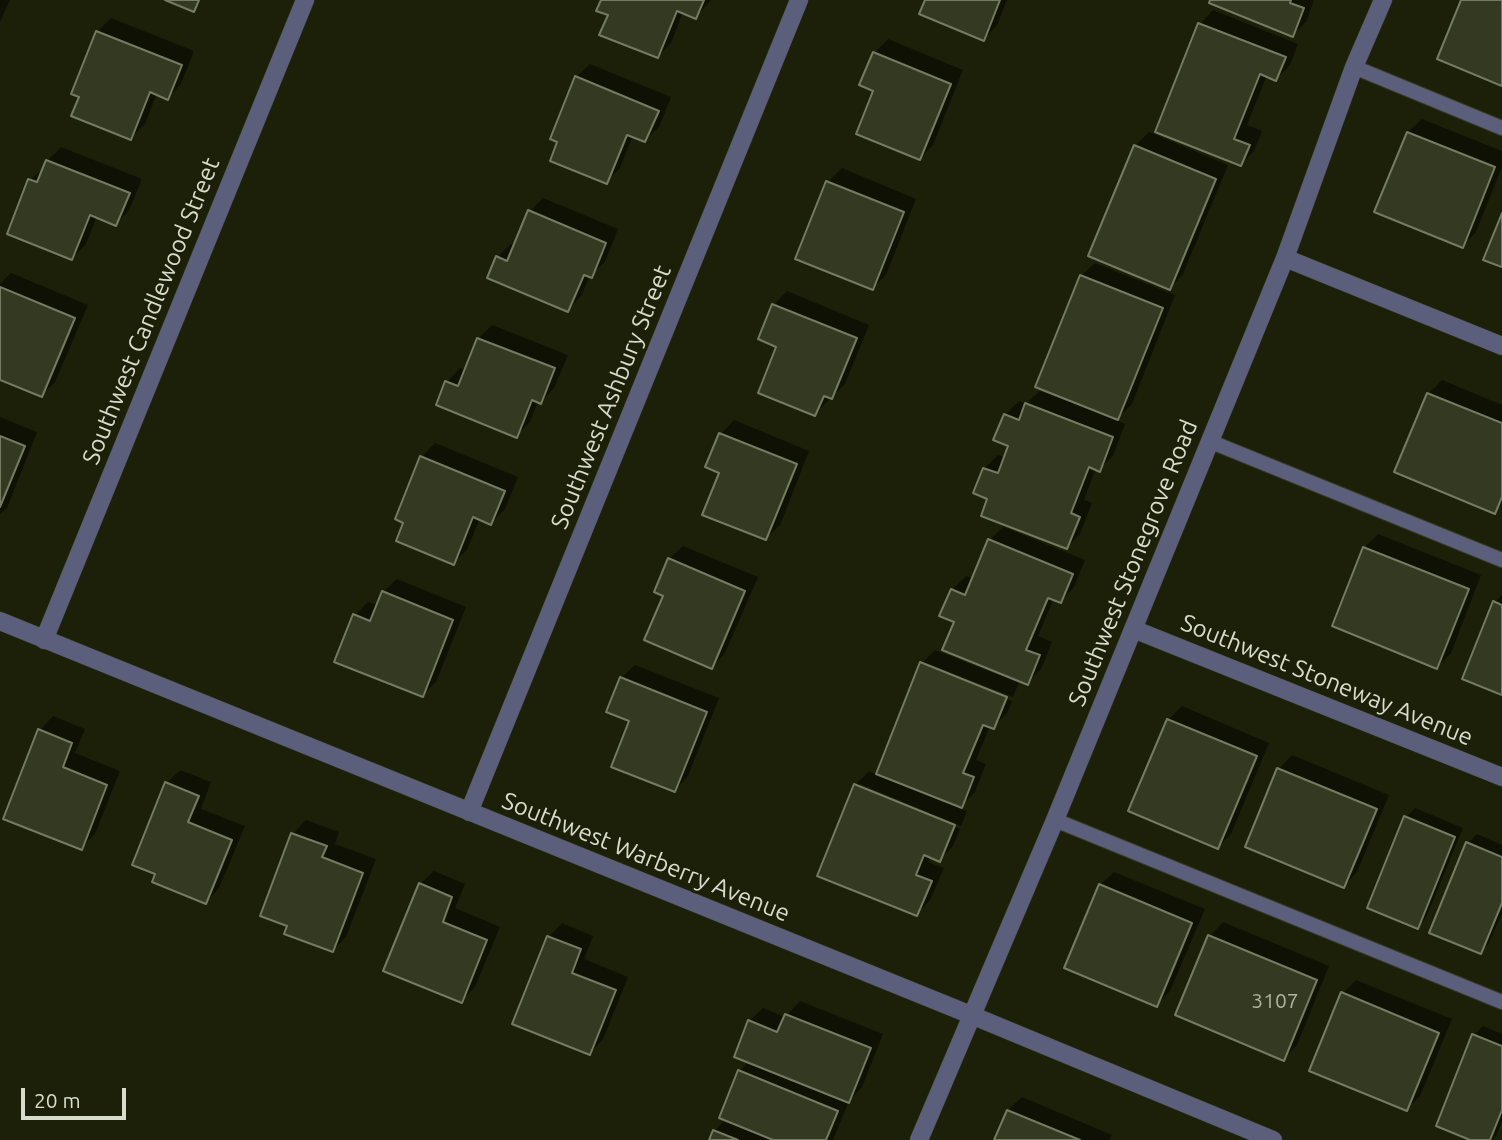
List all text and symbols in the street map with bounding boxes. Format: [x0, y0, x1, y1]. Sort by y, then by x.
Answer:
street label: Southwest Candlewood Street [76, 153, 226, 469]
street label: Southwest Ashbury Street [545, 261, 677, 533]
street label: Southwest Stonegrove Road [1062, 416, 1204, 710]
street label: Southwest Stoneway Avenue [1177, 608, 1477, 752]
street label: Southwest Warberry Avenue [498, 786, 794, 928]
house number: 3107 [1251, 988, 1299, 1014]
scale bar [24, 1074, 130, 1118]
text: 20 m [34, 1088, 81, 1112]

